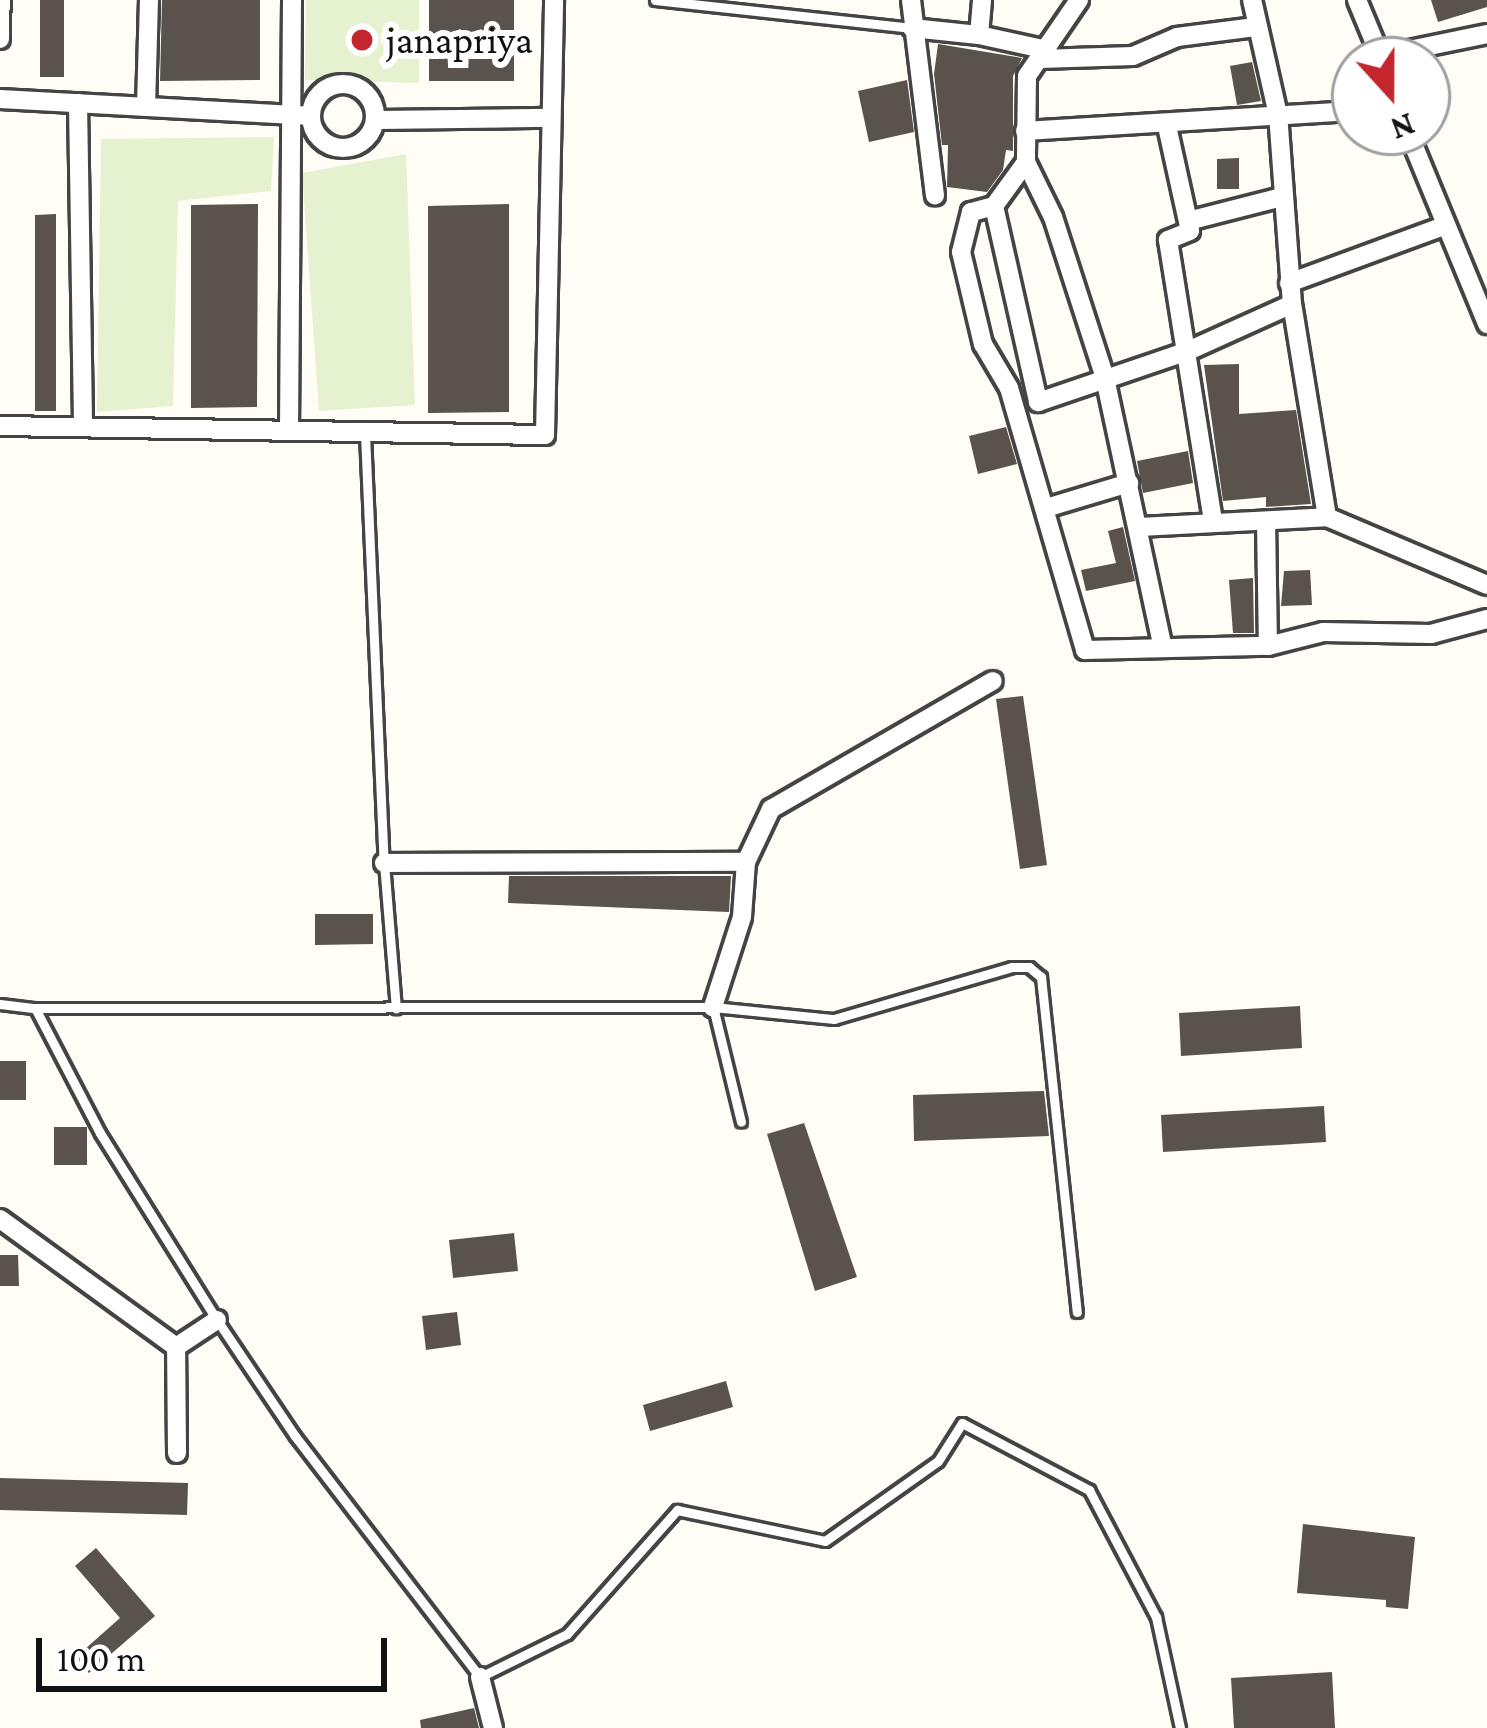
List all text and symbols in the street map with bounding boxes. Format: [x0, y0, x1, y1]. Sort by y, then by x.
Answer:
place label: janapriya [386, 17, 533, 63]
marker: janapriya [349, 27, 375, 53]
north arrow [1331, 36, 1451, 156]
text: N [1386, 106, 1420, 149]
scale bar [42, 1614, 393, 1688]
text: 100 m [57, 1639, 145, 1679]

